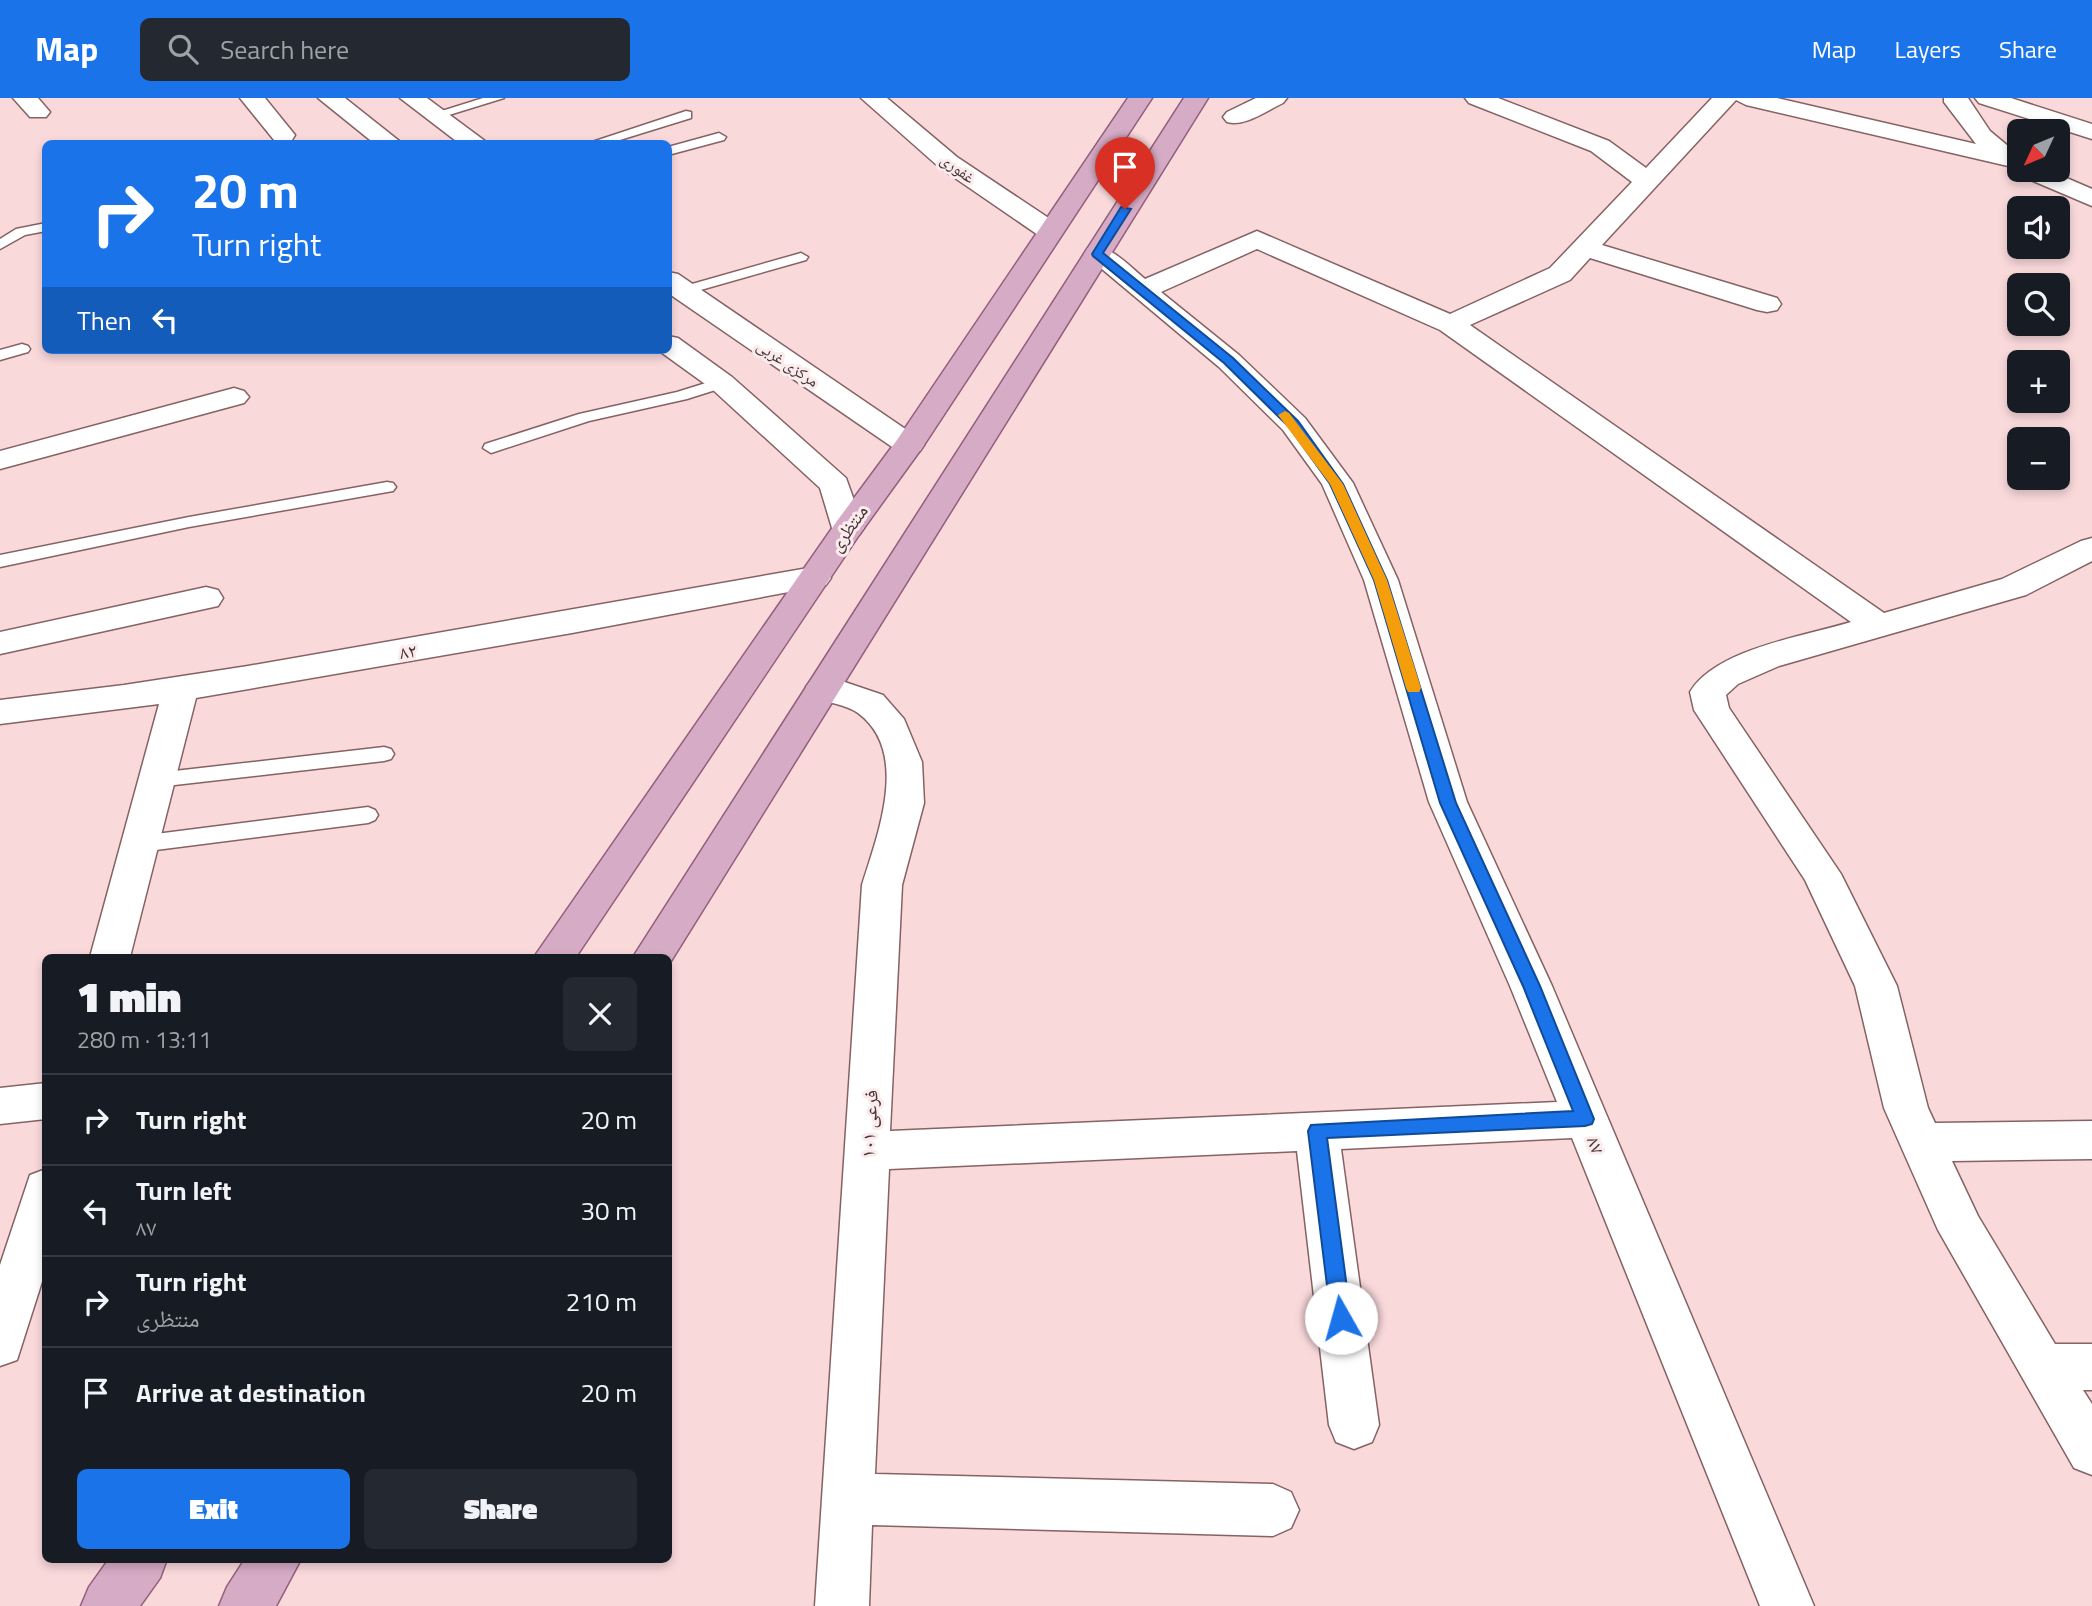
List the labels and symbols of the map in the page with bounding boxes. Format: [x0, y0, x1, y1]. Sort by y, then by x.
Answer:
north arrow [2007, 119, 2070, 182]
pin [1095, 137, 1155, 209]
street label: غفوری [936, 147, 980, 189]
street label: مرکزی غربی [752, 333, 824, 393]
street label: منتظری [821, 498, 875, 558]
street label: ۸۲ [397, 635, 419, 666]
street label: فرعی ۱۰۱ [852, 1089, 885, 1159]
street label: ۸۷ [1580, 1131, 1613, 1159]
position arrow [1304, 1281, 1378, 1355]

